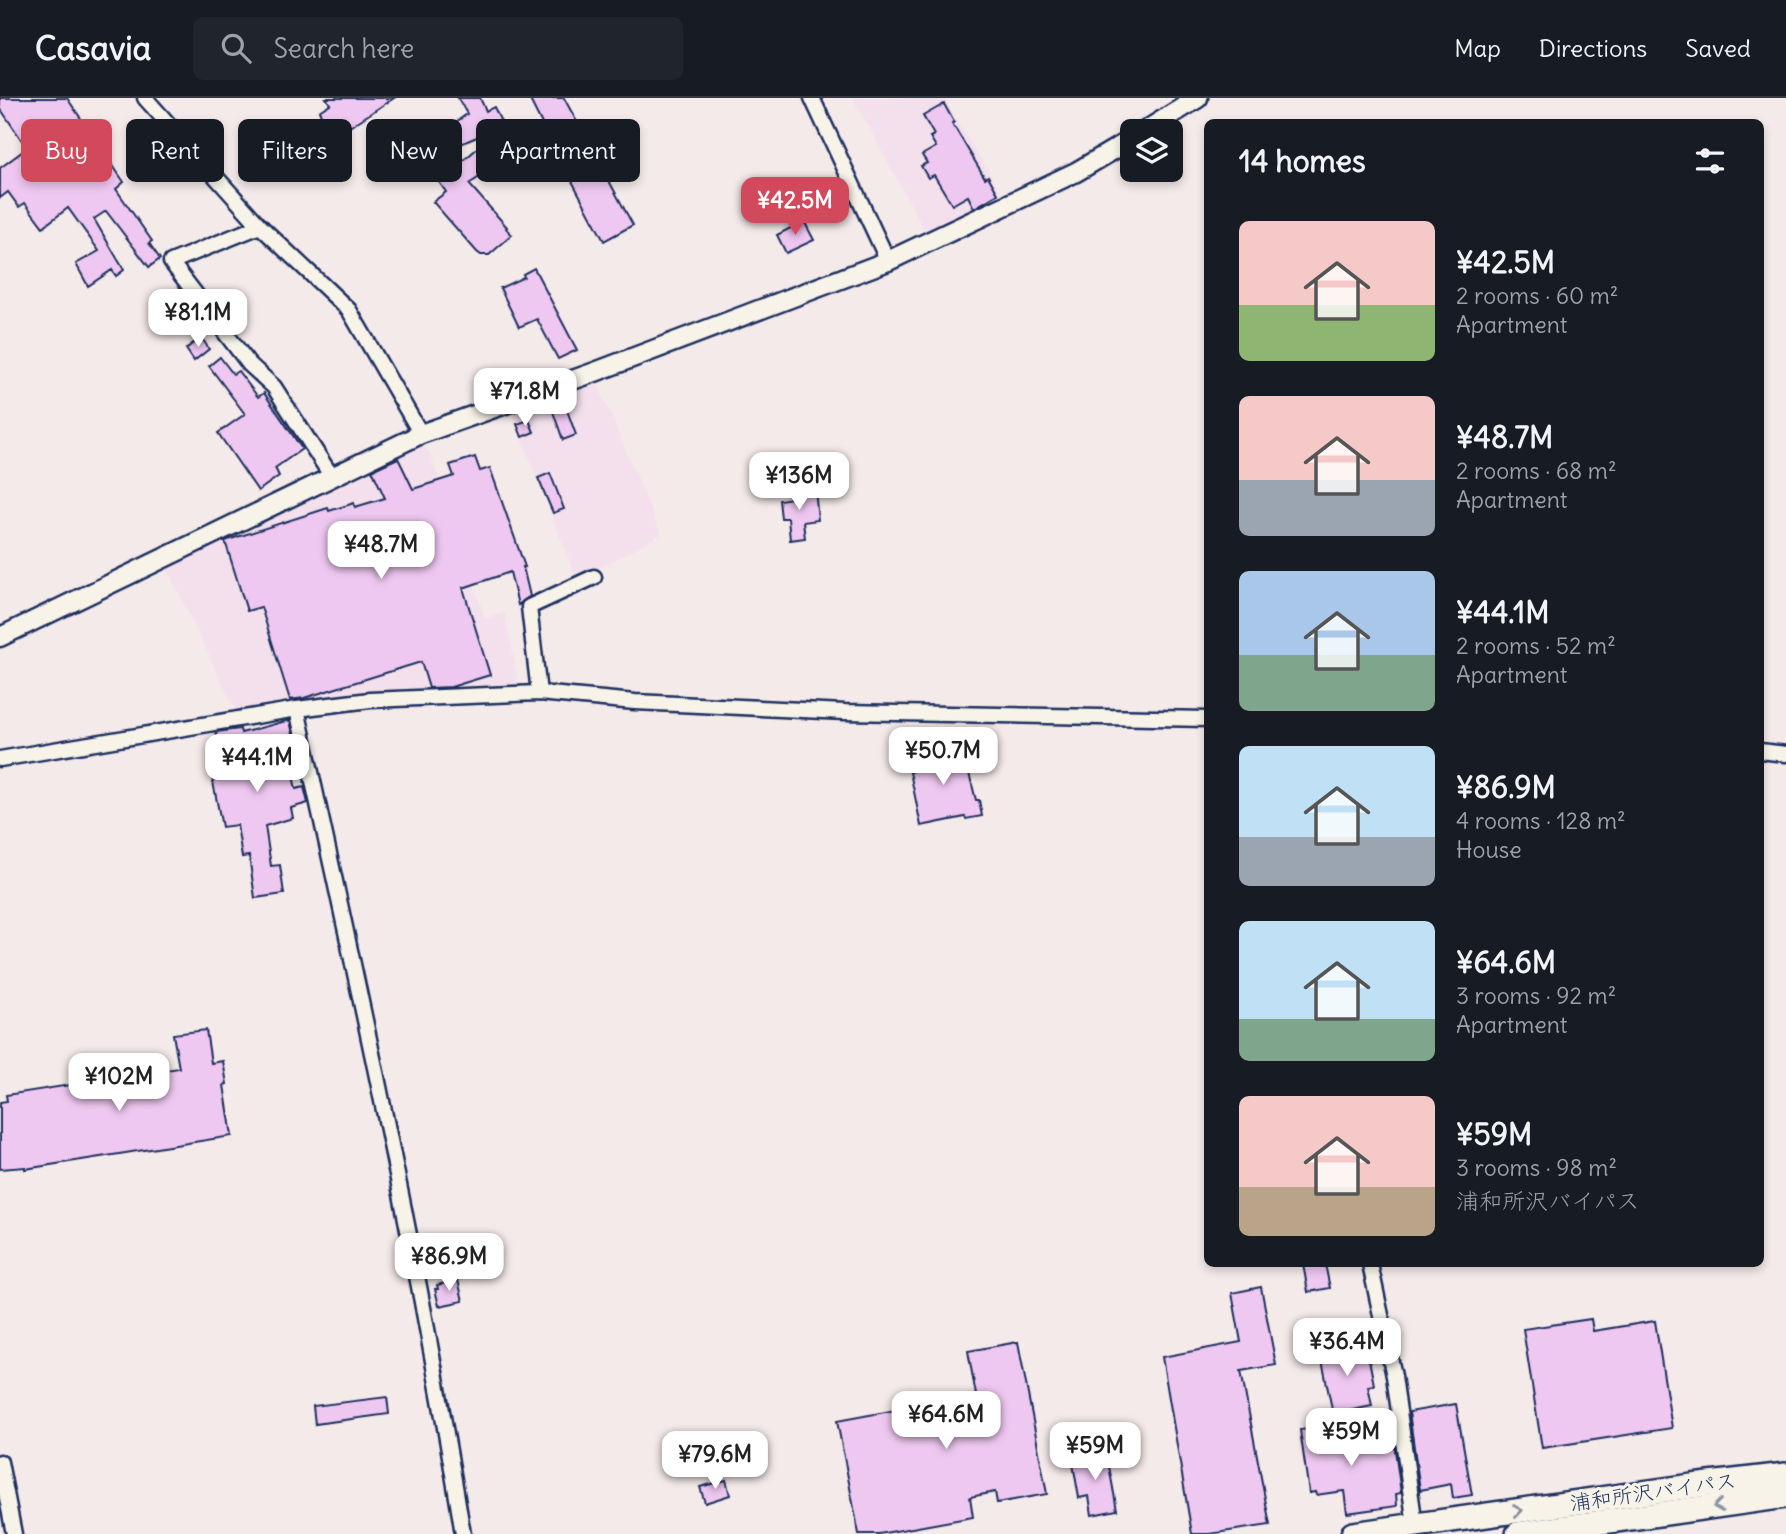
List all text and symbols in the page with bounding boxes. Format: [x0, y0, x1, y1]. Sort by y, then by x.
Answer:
search box [193, 17, 683, 80]
text: Casavia [35, 27, 151, 69]
icon: search [217, 29, 255, 67]
text: Search here [273, 32, 414, 65]
text: Map [1454, 33, 1501, 63]
text: Directions [1539, 33, 1647, 63]
text: Saved [1685, 33, 1751, 63]
chip: Buy [21, 119, 112, 182]
chip: Rent [126, 119, 224, 182]
chip: Filters [238, 119, 352, 182]
chip: New [366, 119, 462, 182]
chip: Apartment [476, 119, 640, 182]
map controls [1120, 119, 1183, 182]
button: layers [1120, 119, 1183, 182]
text: 14 homes [1239, 142, 1366, 180]
icon: filters [1691, 142, 1729, 180]
pin: ¥42.5M [738, 178, 852, 237]
text: ¥42.5M [757, 185, 833, 214]
text: ¥42.5M [1456, 243, 1555, 281]
icon: home [1295, 249, 1379, 333]
text: 2 rooms · 60 m² [1456, 281, 1618, 310]
pin: ¥81.1M [141, 289, 255, 349]
text: ¥81.1M [164, 297, 232, 326]
text: Apartment [1456, 310, 1568, 339]
pin: ¥71.8M [468, 368, 582, 428]
text: ¥71.8M [490, 376, 560, 405]
text: ¥48.7M [1456, 418, 1553, 456]
icon: home [1295, 424, 1379, 508]
pin: ¥136M [750, 452, 848, 512]
text: 2 rooms · 68 m² [1456, 456, 1617, 485]
text: ¥136M [765, 460, 833, 489]
text: Apartment [1456, 485, 1568, 514]
pin: ¥48.7M [324, 522, 438, 581]
text: ¥48.7M [344, 529, 418, 558]
text: ¥44.1M [1456, 593, 1550, 631]
icon: home [1295, 599, 1379, 683]
text: 2 rooms · 52 m² [1456, 631, 1616, 660]
text: Apartment [1456, 660, 1568, 689]
pin: ¥50.7M [886, 728, 1000, 787]
pin: ¥44.1M [200, 734, 314, 794]
text: ¥50.7M [905, 735, 981, 764]
text: ¥44.1M [221, 742, 293, 771]
text: ¥86.9M [1456, 768, 1556, 806]
icon: home [1295, 774, 1379, 858]
text: 4 rooms · 128 m² [1456, 806, 1626, 835]
text: House [1456, 835, 1522, 864]
text: ¥64.6M [1456, 943, 1556, 981]
icon: home [1295, 949, 1379, 1033]
text: 3 rooms · 92 m² [1456, 981, 1616, 1010]
text: Apartment [1456, 1010, 1568, 1039]
pin: ¥102M [70, 1054, 168, 1113]
text: ¥102M [85, 1061, 154, 1090]
text: ¥59M [1456, 1115, 1532, 1153]
icon: home [1295, 1124, 1379, 1208]
text: 3 rooms · 98 m² [1456, 1153, 1617, 1182]
text: 浦和所沢バイパス [1456, 1186, 1640, 1215]
pin: ¥86.9M [392, 1234, 506, 1293]
text: ¥86.9M [411, 1241, 487, 1270]
pin: ¥36.4M [1290, 1318, 1404, 1378]
text: ¥36.4M [1309, 1326, 1385, 1355]
pin: ¥64.6M [889, 1392, 1003, 1451]
text: ¥64.6M [908, 1399, 984, 1428]
pin: ¥59M [1310, 1408, 1392, 1468]
text: ¥59M [1322, 1416, 1380, 1445]
pin: ¥59M [1054, 1422, 1136, 1482]
text: ¥59M [1066, 1430, 1124, 1459]
pin: ¥79.6M [658, 1432, 772, 1491]
text: ¥79.6M [678, 1439, 752, 1468]
street label: 浦和所沢バイパス [1568, 1466, 1738, 1517]
one-way arrow [1713, 1498, 1724, 1513]
one-way arrow [1512, 1504, 1524, 1519]

